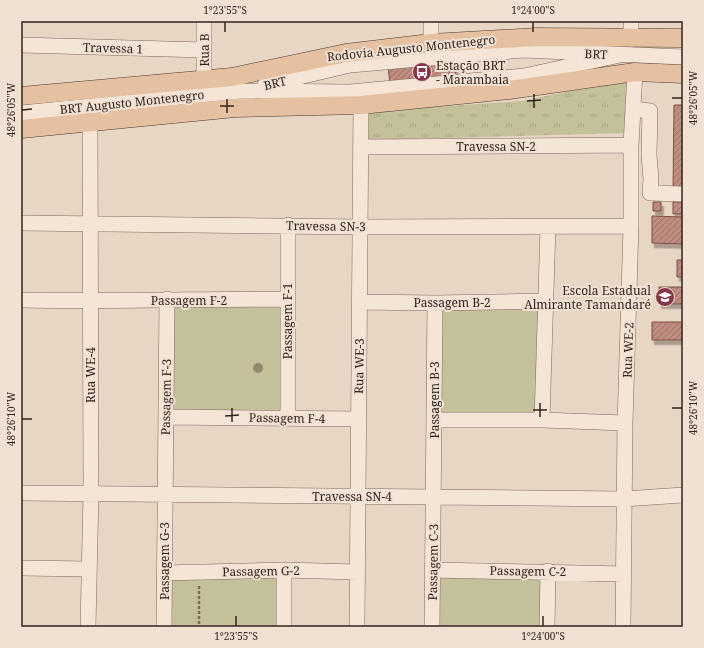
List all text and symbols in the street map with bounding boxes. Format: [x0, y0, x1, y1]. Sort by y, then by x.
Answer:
text: 1°23'55"S [203, 3, 247, 17]
text: 1°24'00"S [511, 3, 555, 17]
street label: Rodovia Augusto Montenegro [326, 31, 496, 65]
street label: Rua B [196, 33, 213, 67]
street label: Travessa 1 [83, 38, 143, 58]
street label: BRT [584, 45, 608, 63]
place label: Estação BRT - Marambaia [436, 57, 509, 88]
bus stop icon: Estação BRT - Marambaia [411, 61, 433, 83]
text: 48°26'05"W [686, 70, 700, 125]
street label: BRT [262, 72, 289, 94]
text: 48°26'05"W [4, 82, 18, 137]
street label: BRT Augusto Montenegro [59, 86, 205, 118]
street label: Travessa SN-2 [456, 138, 536, 155]
street label: Travessa SN-3 [286, 217, 366, 235]
place label: Escola Estadual Almirante Tamandaré [524, 282, 651, 313]
street label: Passagem F-1 [279, 283, 296, 359]
school or university icon: Escola Estadual Almirante Tamandaré [654, 286, 676, 308]
street label: Passagem F-2 [151, 292, 227, 309]
street label: Passagem B-2 [413, 294, 491, 311]
street label: Rua WE-2 [619, 322, 637, 378]
street label: Rua WE-3 [350, 338, 368, 394]
street label: Rua WE-4 [82, 347, 99, 403]
street label: Passagem F-3 [157, 358, 175, 435]
street label: Passagem B-3 [426, 361, 443, 439]
text: 48°26'10"W [686, 380, 700, 435]
text: 48°26'10"W [4, 391, 18, 446]
street label: Passagem F-4 [249, 409, 326, 427]
street label: Travessa SN-4 [312, 488, 392, 505]
street label: Passagem G-3 [156, 522, 173, 600]
street label: Passagem C-3 [424, 523, 442, 601]
street label: Passagem G-2 [222, 562, 300, 580]
street label: Passagem C-2 [489, 562, 567, 580]
text: 1°23'55"S [214, 629, 258, 643]
text: 1°24'00"S [521, 629, 565, 643]

